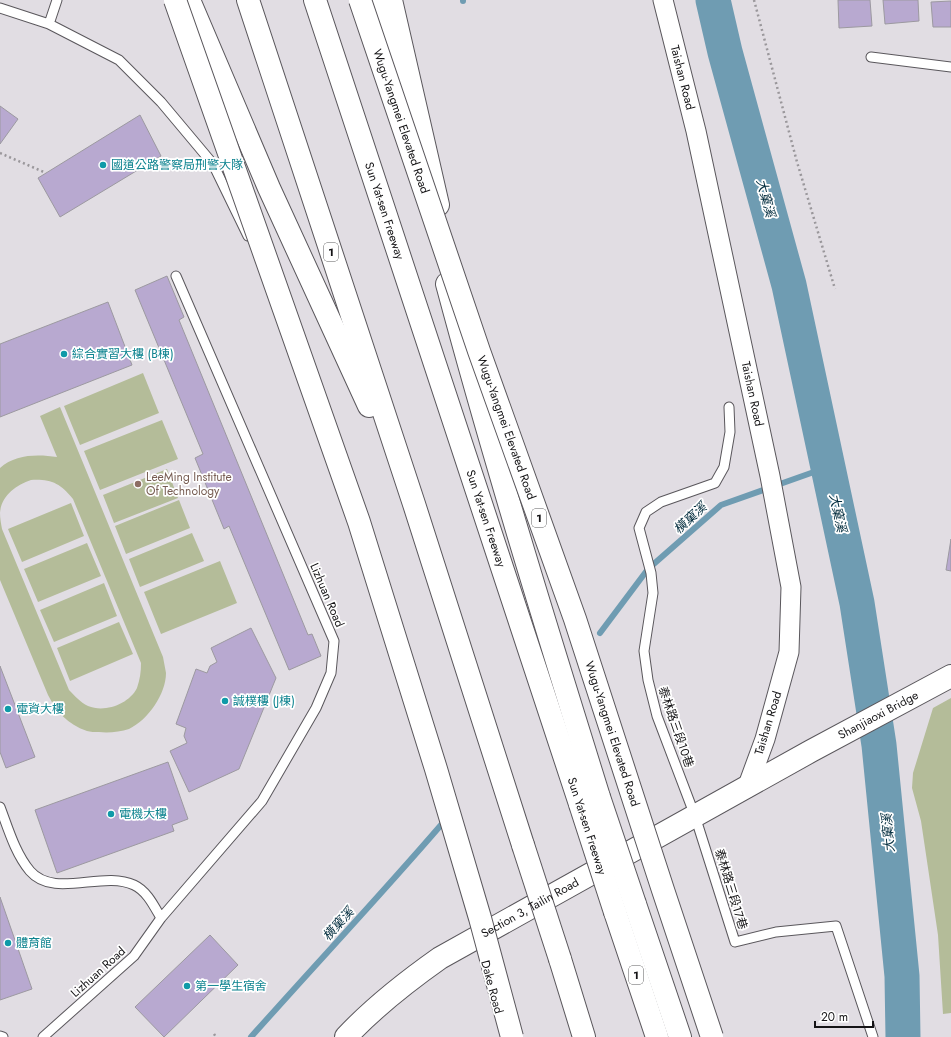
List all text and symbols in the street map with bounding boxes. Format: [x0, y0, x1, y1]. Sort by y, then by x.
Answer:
street label: Taishan Road [666, 43, 699, 112]
street label: Wugu-Yangmei Elevated Road [368, 46, 434, 196]
place label: 國道公路警察局刑警大隊 [111, 156, 243, 174]
marker: 國道公路警察局刑警大隊 [98, 160, 108, 170]
street label: Sun Yat-sen Freeway [360, 160, 409, 263]
water label: 大窠溪 [752, 177, 781, 221]
road number: 1 [324, 243, 338, 261]
place label: 綜合實習大樓 (B棟) [72, 345, 174, 363]
marker: 綜合實習大樓 (B棟) [59, 349, 69, 359]
street label: Wugu-Yangmei Elevated Road [472, 353, 540, 502]
street label: Taishan Road [737, 360, 768, 428]
street label: Sun Yat-sen Freeway [461, 467, 511, 570]
place label: LeeMing Institute Of Technology [146, 468, 232, 500]
marker: LeeMing Institute Of Technology [133, 479, 143, 489]
water label: 大窠溪 [825, 492, 852, 536]
water label: 橫窠溪 [669, 497, 712, 538]
road number: 1 [532, 509, 546, 527]
street label: Lizhuan Road [305, 560, 349, 630]
street label: Wugu-Yangmei Elevated Road [580, 659, 644, 809]
street label: 泰林路三段10巷 [654, 684, 698, 770]
street label: Shanjiaoxi Bridge [835, 686, 922, 744]
street label: Taishan Road [750, 689, 786, 757]
place label: 誠樸樓 (J棟) [233, 692, 295, 710]
marker: 誠樸樓 (J棟) [220, 696, 230, 706]
place label: 電資大樓 [16, 700, 64, 718]
marker: 電資大樓 [3, 704, 13, 714]
street label: Sun Yat-sen Freeway [563, 775, 611, 878]
place label: 電機大樓 [119, 805, 167, 823]
marker: 電機大樓 [106, 809, 116, 819]
water label: 大窠溪 [877, 811, 899, 853]
street label: 泰林路三段17巷 [710, 846, 752, 932]
street label: Section 3, Tailin Road [478, 873, 582, 942]
water label: 橫窠溪 [318, 902, 359, 945]
place label: 體育館 [16, 934, 52, 952]
marker: 體育館 [3, 938, 13, 948]
street label: Lizhuan Road [67, 942, 129, 1002]
street label: Dake Road [476, 958, 508, 1016]
road number: 1 [629, 966, 643, 984]
place label: 第一學生宿舍 [195, 977, 267, 995]
marker: 第一學生宿舍 [182, 981, 192, 991]
scale bar [815, 1003, 873, 1029]
text: 20 m [821, 1008, 848, 1026]

